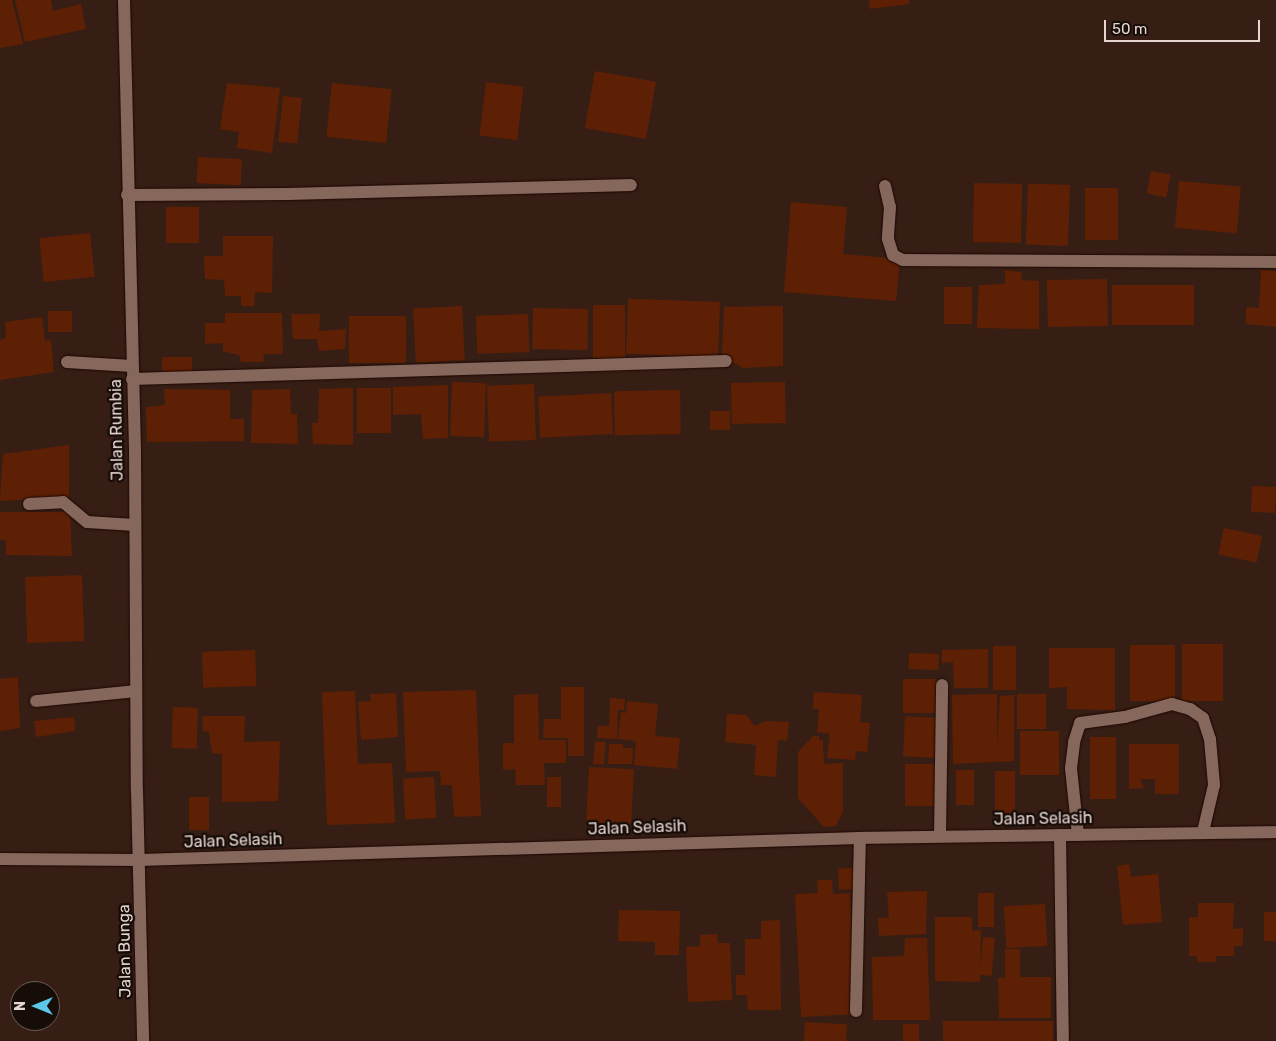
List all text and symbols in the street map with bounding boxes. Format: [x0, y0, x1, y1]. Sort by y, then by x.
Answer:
scale bar [1106, 10, 1262, 42]
text: 50 m [1112, 20, 1147, 38]
street label: Jalan Rumbia [107, 379, 127, 481]
street label: Jalan Selasih [994, 809, 1092, 829]
street label: Jalan Selasih [587, 817, 687, 839]
street label: Jalan Selasih [183, 830, 283, 852]
street label: Jalan Bunga [115, 904, 135, 998]
north arrow [10, 981, 60, 1031]
text: N [12, 1001, 29, 1011]

